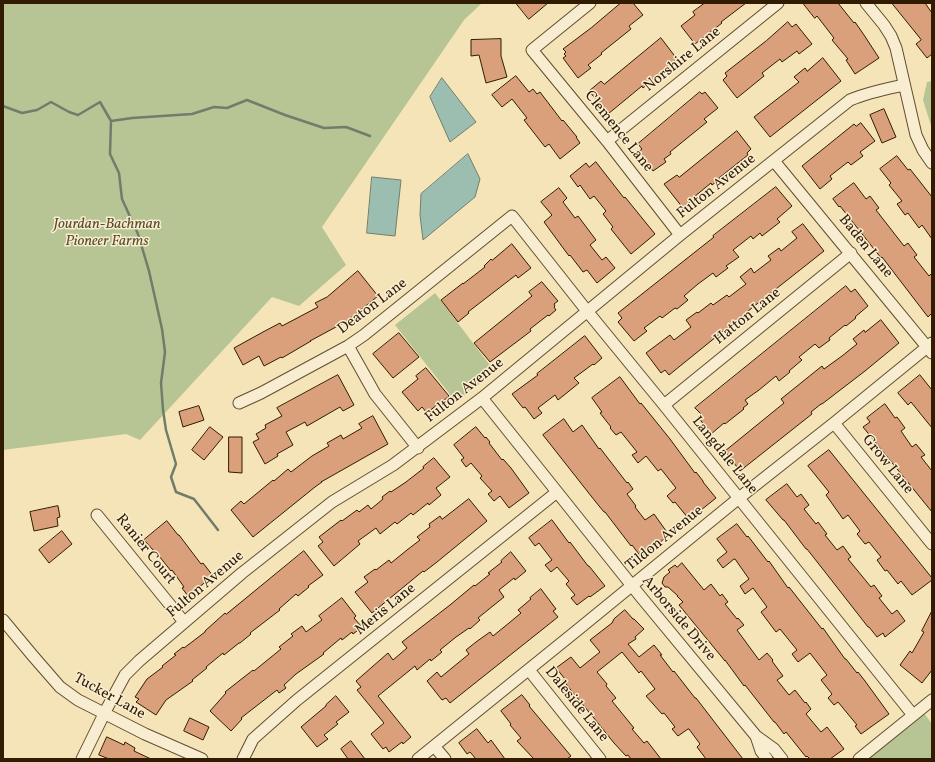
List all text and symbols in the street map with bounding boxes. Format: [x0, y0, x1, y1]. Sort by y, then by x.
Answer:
street label: Norshire Lane [641, 24, 725, 96]
street label: Clemence Lane [580, 88, 656, 176]
street label: Fulton Avenue [674, 151, 760, 223]
street label: Baden Lane [834, 212, 896, 282]
park label: Jourdan-Bachman Pioneer Farms [53, 216, 161, 251]
street label: Deaton Lane [335, 275, 411, 339]
street label: Hatton Lane [711, 285, 785, 349]
street label: Fulton Avenue [422, 355, 508, 427]
street label: Langdale Lane [687, 413, 761, 499]
street label: Grow Lane [857, 432, 917, 498]
street label: Tildon Avenue [623, 502, 707, 576]
street label: Ranier Court [111, 511, 179, 589]
street label: Fulton Avenue [164, 548, 248, 622]
street label: Arborside Drive [637, 573, 719, 665]
street label: Meris Lane [352, 580, 420, 640]
street label: Daleside Lane [540, 664, 612, 746]
street label: Tucker Lane [70, 670, 148, 724]

